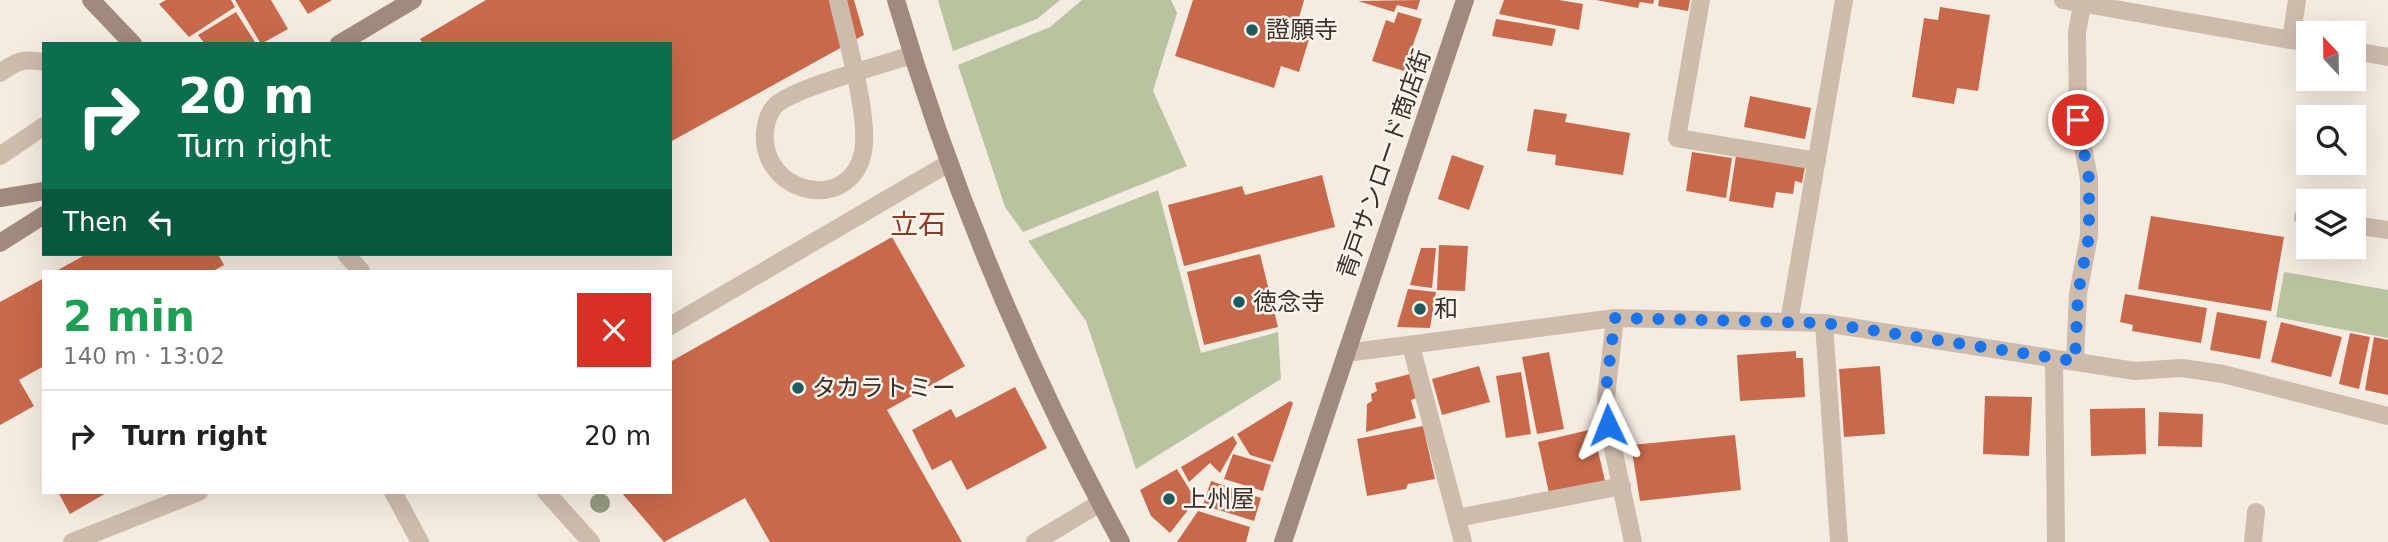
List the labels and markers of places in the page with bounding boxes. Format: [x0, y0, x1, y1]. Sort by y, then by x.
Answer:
place label: 證願寺 [1266, 16, 1338, 44]
marker: 證願寺 [1244, 22, 1260, 38]
pin [2048, 90, 2108, 150]
place label: 徳念寺 [1253, 288, 1325, 316]
marker: 徳念寺 [1231, 294, 1247, 310]
place label: 和 [1434, 295, 1458, 323]
marker: 和 [1412, 301, 1428, 317]
place label: タカラトミー [812, 374, 956, 402]
marker: タカラトミー [790, 380, 806, 396]
place label: 上州屋 [1183, 485, 1255, 513]
marker: 上州屋 [1161, 491, 1177, 507]

